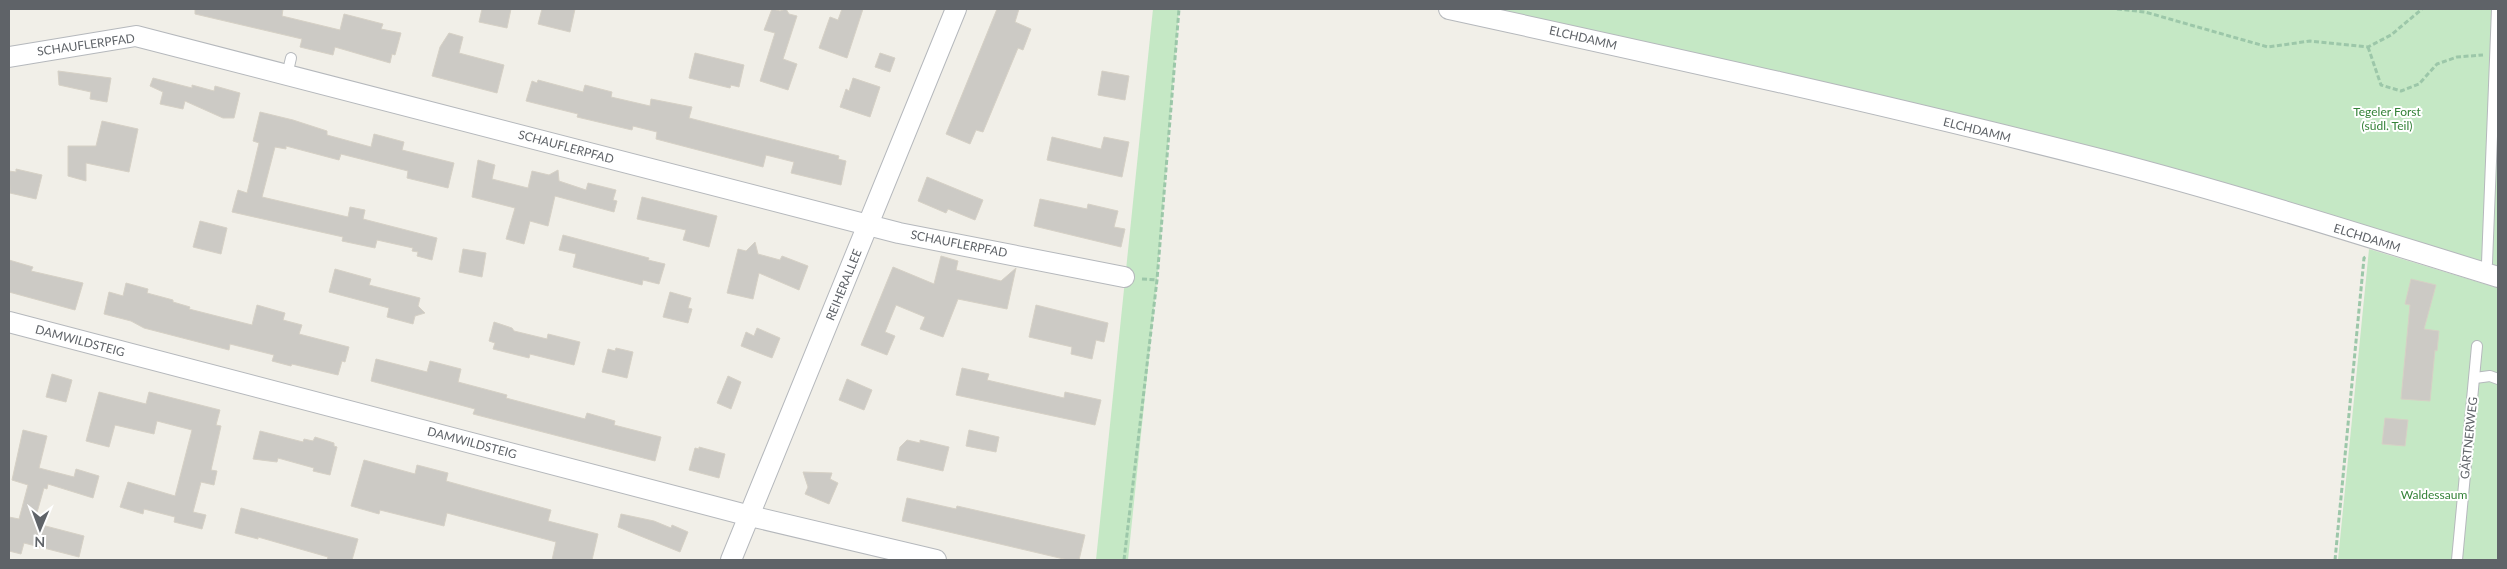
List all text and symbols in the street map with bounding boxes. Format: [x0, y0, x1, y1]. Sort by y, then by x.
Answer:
street label: ELCHDAMM [1548, 22, 1618, 53]
street label: SCHAUFLERPFAD [36, 30, 136, 59]
park label: Tegeler Forst (südl. Teil) [2353, 104, 2422, 133]
street label: ELCHDAMM [1942, 114, 2012, 145]
street label: SCHAUFLERPFAD [517, 127, 616, 166]
street label: ELCHDAMM [2332, 220, 2402, 255]
street label: SCHAUFLERPFAD [909, 227, 1009, 260]
street label: REIHERALLEE [822, 247, 865, 323]
street label: DAMWILDSTEIG [34, 321, 127, 360]
street label: GÄRTNERWEG [2457, 396, 2480, 480]
street label: DAMWILDSTEIG [426, 423, 519, 462]
park label: Waldessaum [2401, 487, 2467, 502]
north arrow [15, 504, 65, 554]
text: N [34, 534, 45, 551]

